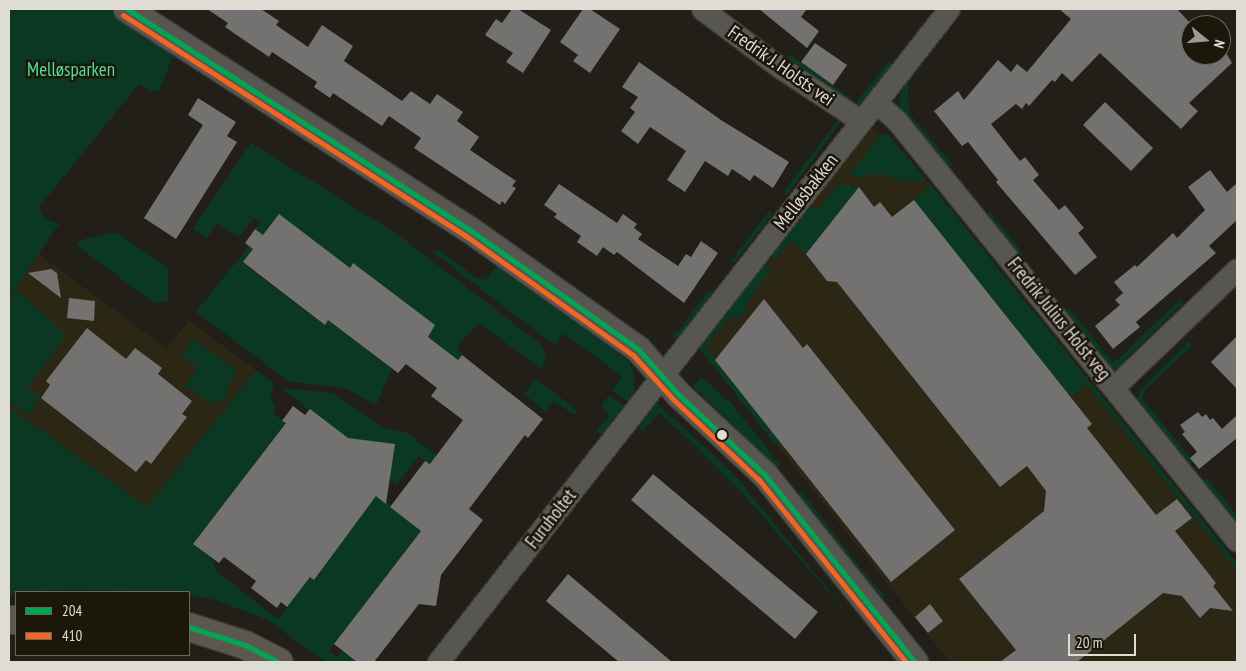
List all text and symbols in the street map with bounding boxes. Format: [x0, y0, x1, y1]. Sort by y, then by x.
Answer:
north arrow [1181, 15, 1231, 65]
street label: Fredrik J. Holsts vei [723, 20, 839, 112]
text: N [1210, 38, 1229, 50]
park label: Melløsparken [27, 59, 115, 81]
street label: Melløsbakken [769, 149, 843, 235]
street label: Fredrik Julius Holst veg [1002, 253, 1116, 385]
unlabelled marker [717, 430, 727, 440]
street label: Furuholtet [521, 485, 581, 553]
legend [15, 591, 190, 656]
text: 204 [62, 601, 82, 620]
scale bar [1071, 624, 1138, 656]
text: 410 [62, 626, 82, 645]
text: 20 m [1076, 633, 1102, 652]

